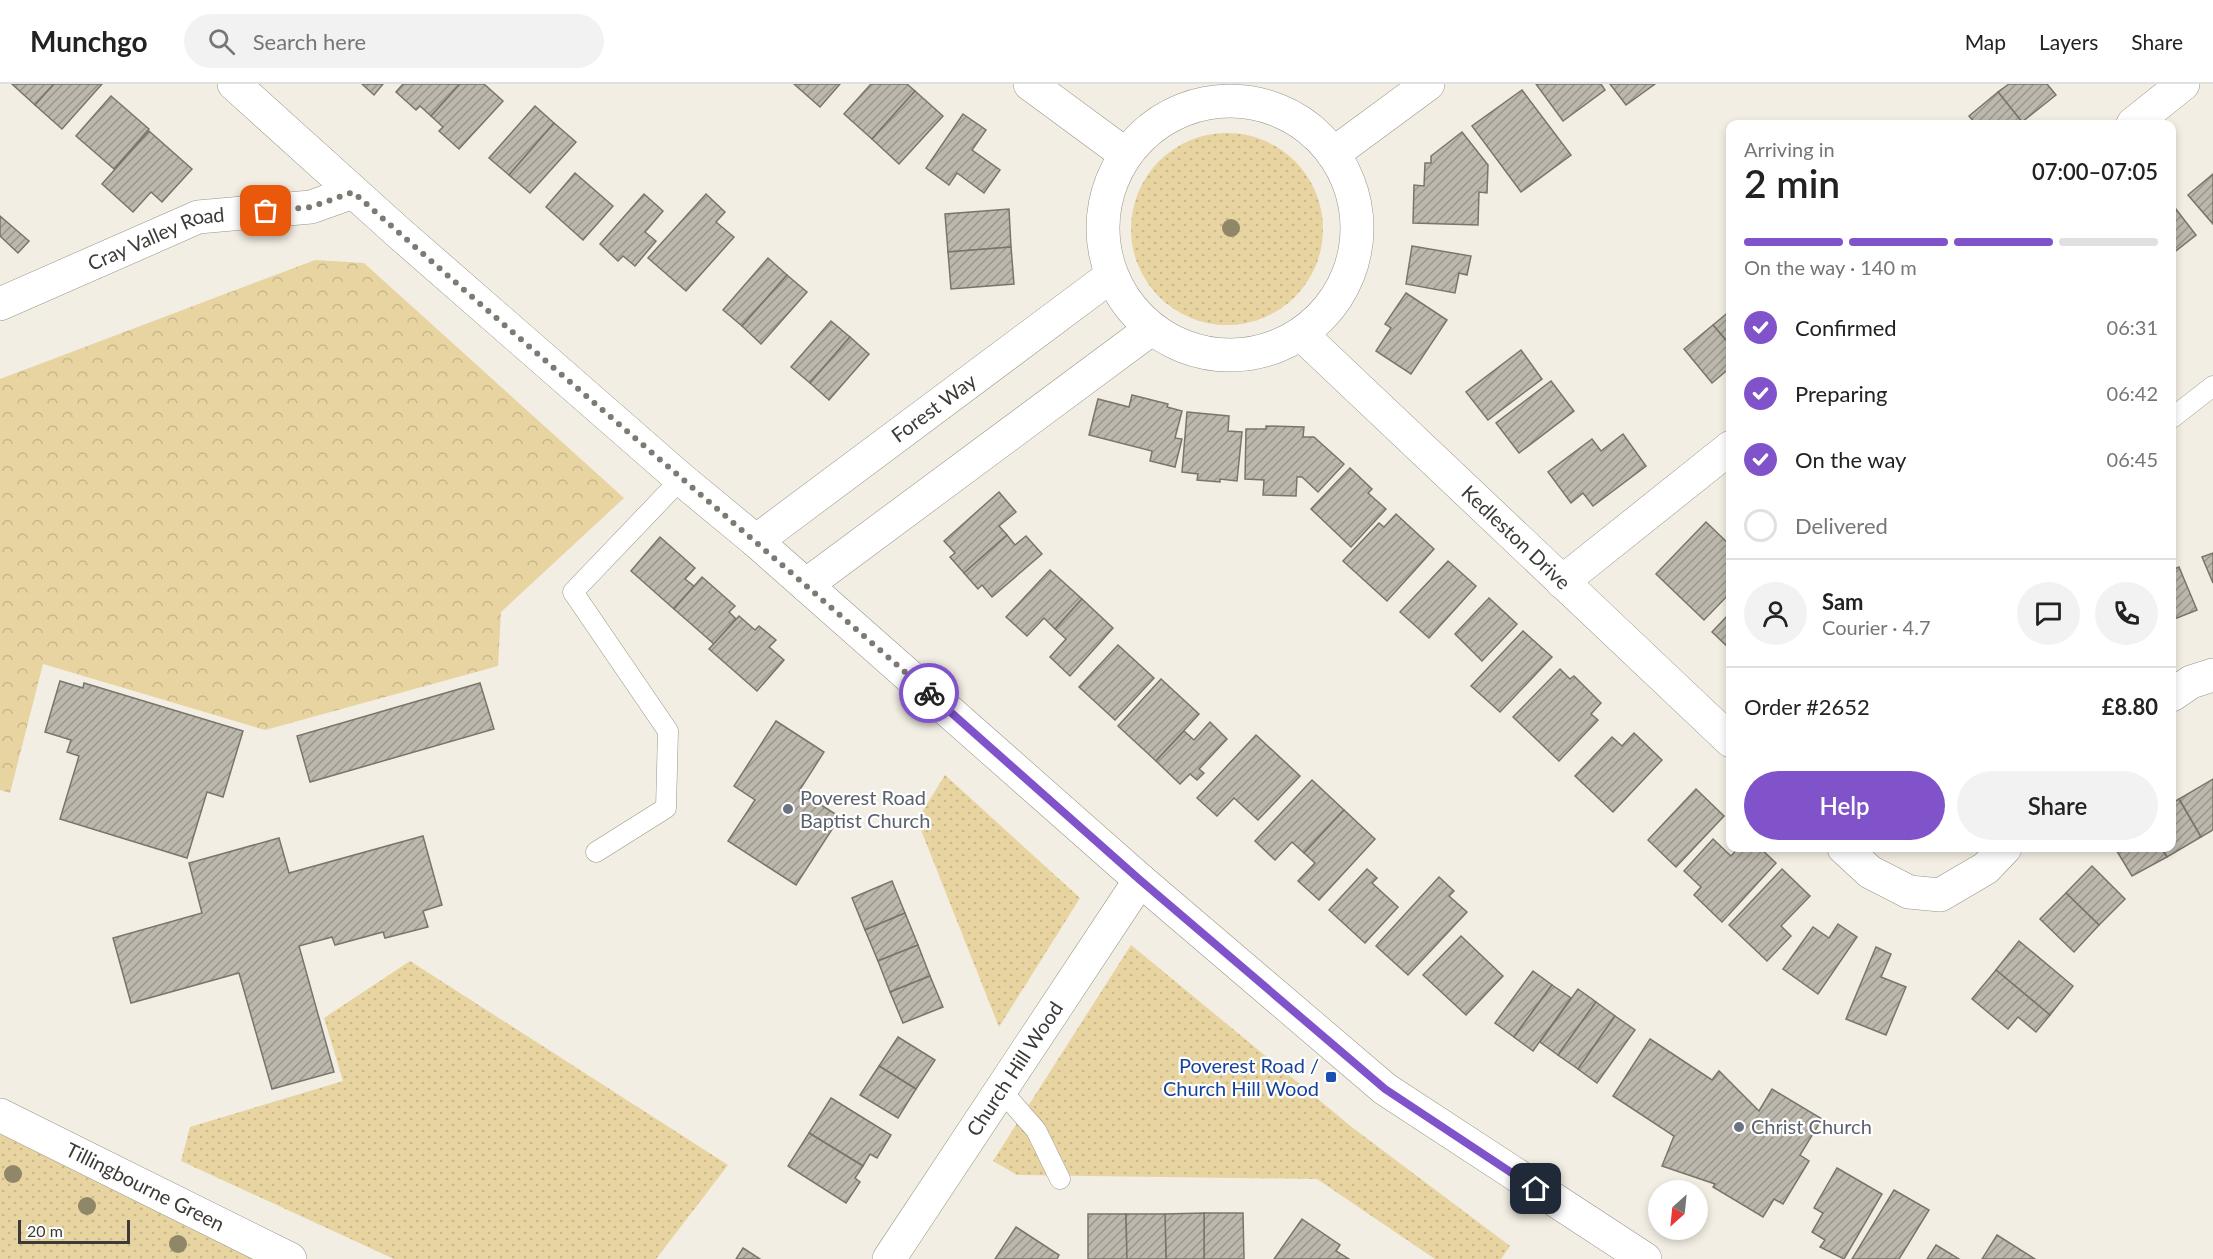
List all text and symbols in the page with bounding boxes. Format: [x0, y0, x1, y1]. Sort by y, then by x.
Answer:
search box [184, 14, 604, 68]
text: Munchgo [30, 24, 148, 58]
icon: search [205, 25, 238, 58]
text: Search here [253, 28, 366, 55]
text: Map [1965, 29, 2006, 54]
text: Layers [2039, 29, 2098, 54]
text: Share [2131, 29, 2183, 54]
text: Arriving in [1744, 137, 1835, 161]
text: 07:00–07:05 [2032, 158, 2158, 185]
text: 2 min [1744, 160, 1840, 206]
pin [240, 185, 291, 236]
icon: bag [249, 194, 282, 227]
street label: Cray Valley Road [84, 202, 225, 275]
text: On the way · 140 m [1744, 255, 1917, 279]
icon: check [1744, 311, 1777, 344]
text: Confirmed [1795, 314, 1897, 341]
text: 06:31 [2107, 315, 2158, 339]
street label: Forest Way [886, 368, 981, 447]
icon: check [1744, 377, 1777, 410]
text: Preparing [1795, 380, 1887, 407]
text: 06:42 [2107, 381, 2158, 405]
icon: check [1744, 443, 1777, 476]
text: On the way [1795, 446, 1906, 473]
text: 06:45 [2107, 447, 2158, 471]
street label: Kedleston Drive [1457, 480, 1576, 594]
text: Delivered [1795, 512, 1888, 539]
button: person [1744, 582, 1807, 645]
button: chat [2017, 582, 2080, 645]
button: phone [2095, 582, 2158, 645]
text: Sam [1822, 588, 1864, 615]
text: Courier · 4.7 [1822, 615, 1931, 639]
courier [899, 663, 959, 723]
icon: bike [913, 677, 946, 710]
text: Order #2652 [1744, 693, 1870, 720]
text: £8.80 [2102, 693, 2158, 720]
button: Help [1744, 771, 1945, 840]
button: Share [1957, 771, 2158, 840]
place label: Poverest Road Baptist Church [800, 785, 930, 832]
marker: Poverest Road Baptist Church [781, 802, 795, 816]
street label: Church Hill Wood [961, 997, 1067, 1140]
place label: Poverest Road / Church Hill Wood [1163, 1053, 1319, 1100]
marker: Poverest Road / Church Hill Wood [1324, 1070, 1338, 1084]
place label: Christ Church [1751, 1114, 1872, 1138]
marker: Christ Church [1732, 1120, 1746, 1134]
street label: Tillingbourne Green [62, 1137, 229, 1236]
pin [1510, 1163, 1561, 1214]
icon: home [1519, 1172, 1552, 1205]
north arrow [1648, 1180, 1708, 1240]
map controls [1648, 1180, 1708, 1240]
scale bar [18, 1217, 130, 1244]
text: 20 m [27, 1221, 63, 1240]

